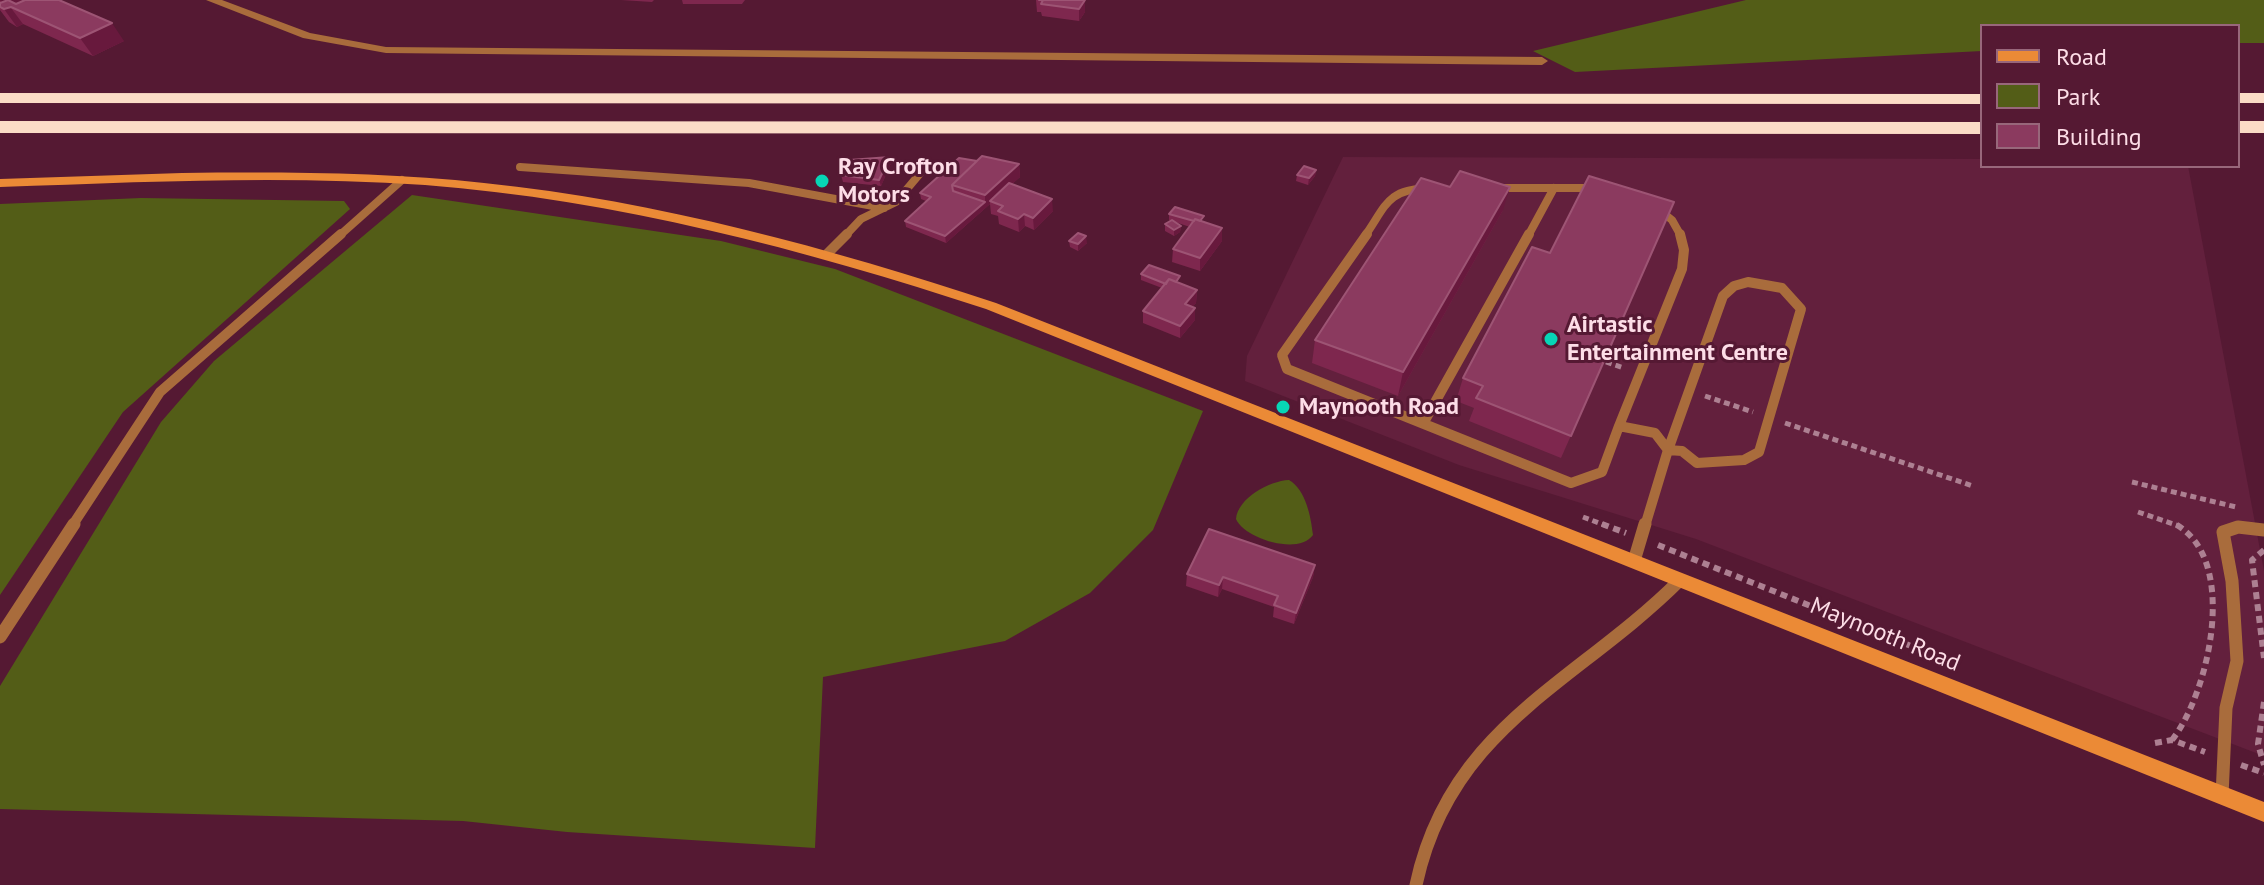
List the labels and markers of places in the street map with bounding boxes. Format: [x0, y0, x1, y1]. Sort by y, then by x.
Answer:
place label: Ray Crofton Motors [838, 153, 958, 209]
marker: Ray Crofton Motors [813, 172, 831, 190]
place label: Airtastic Entertainment Centre [1567, 311, 1788, 367]
marker: Airtastic Entertainment Centre [1542, 330, 1560, 348]
place label: Maynooth Road [1299, 393, 1459, 421]
marker: Maynooth Road [1274, 398, 1292, 416]

